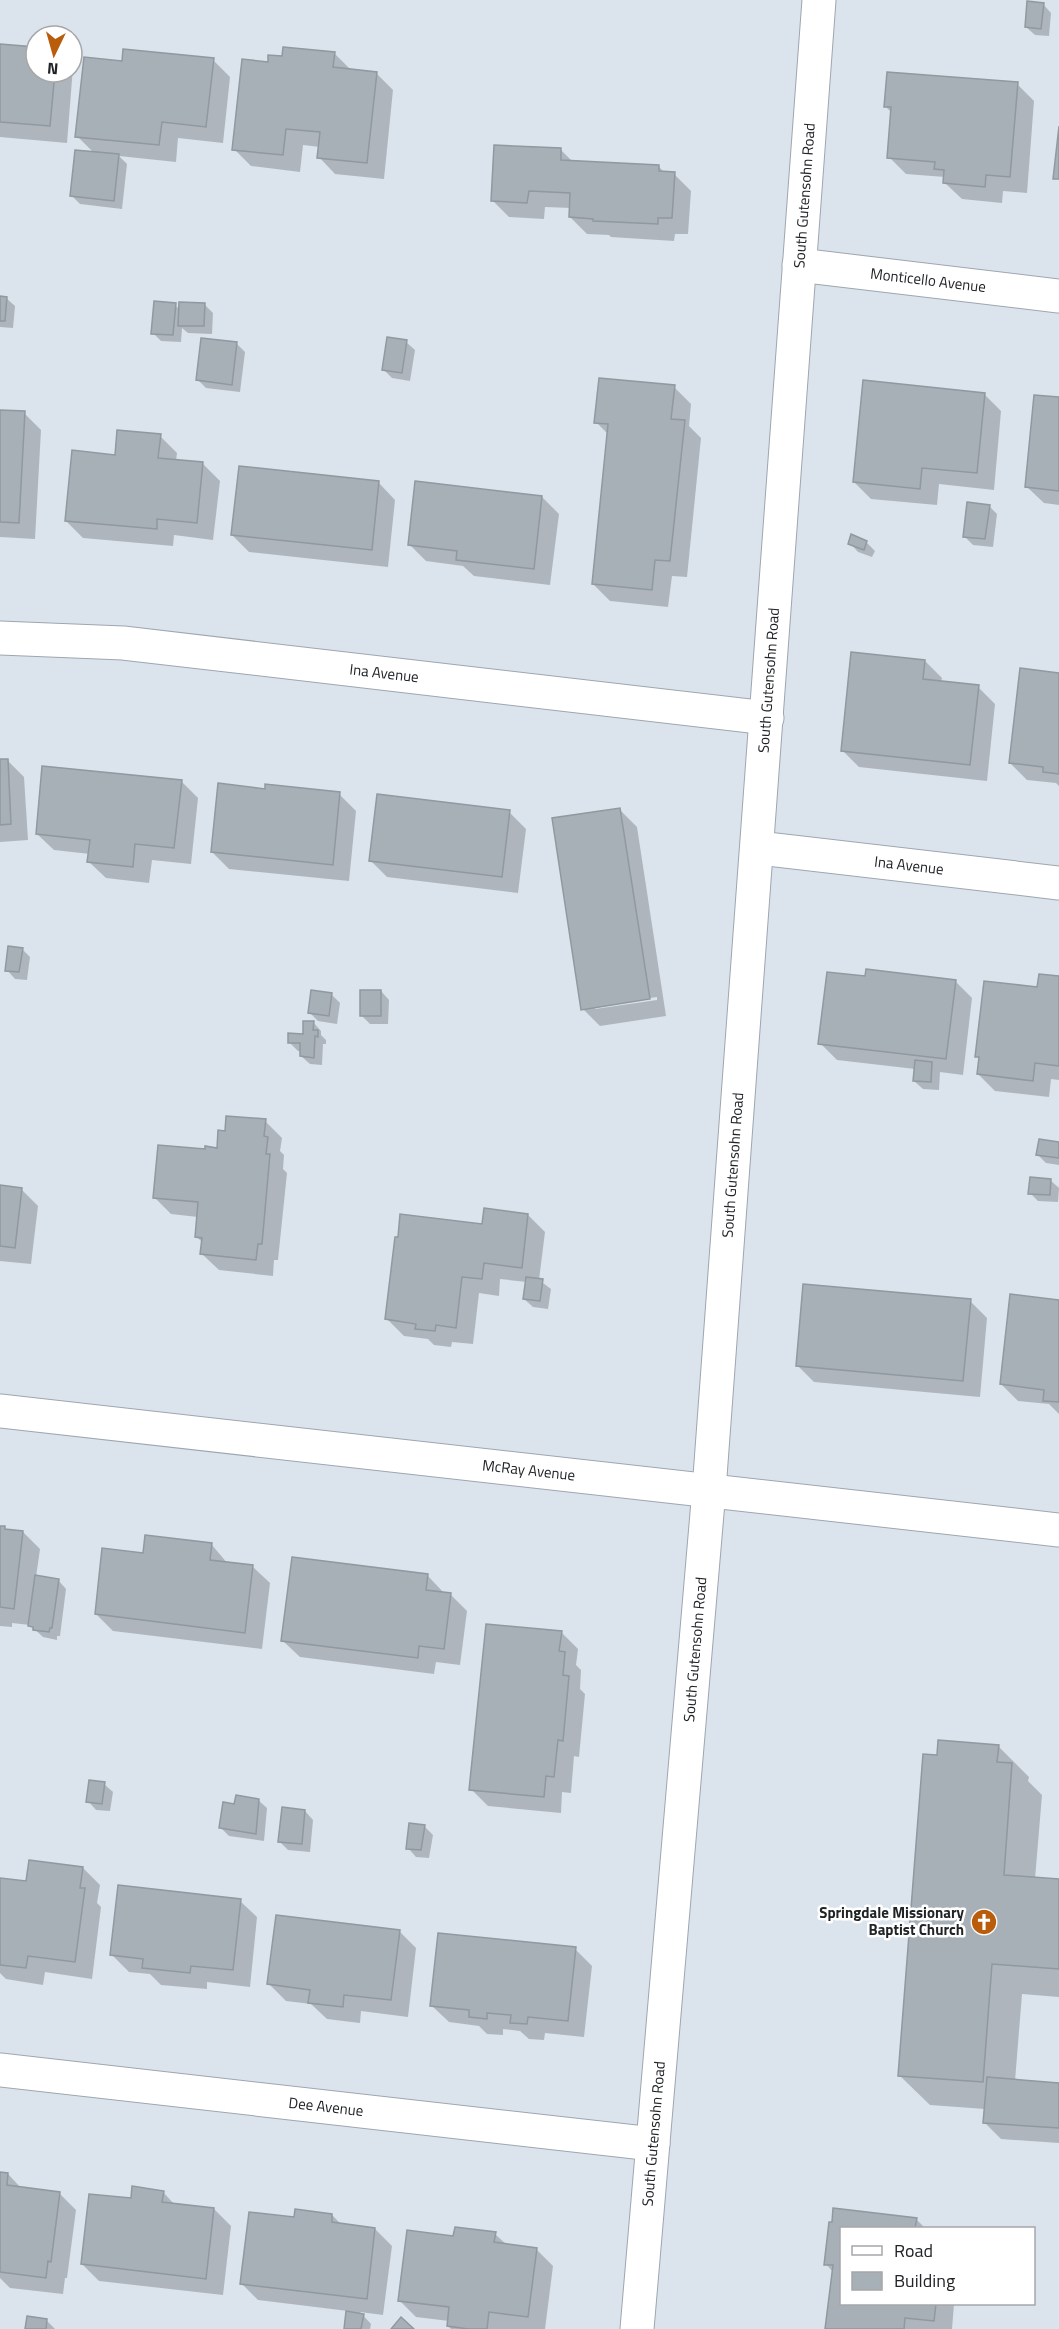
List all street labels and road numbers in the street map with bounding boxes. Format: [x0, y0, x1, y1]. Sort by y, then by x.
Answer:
street label: South Gutensohn Road [787, 122, 821, 269]
street label: Monticello Avenue [869, 262, 987, 298]
street label: South Gutensohn Road [751, 607, 785, 754]
street label: Ina Avenue [348, 657, 420, 688]
street label: Ina Avenue [873, 850, 945, 880]
street label: South Gutensohn Road [716, 1091, 749, 1238]
street label: McRay Avenue [481, 1453, 576, 1487]
street label: South Gutensohn Road [677, 1576, 712, 1723]
street label: South Gutensohn Road [636, 2060, 671, 2207]
street label: Dee Avenue [287, 2091, 365, 2122]

